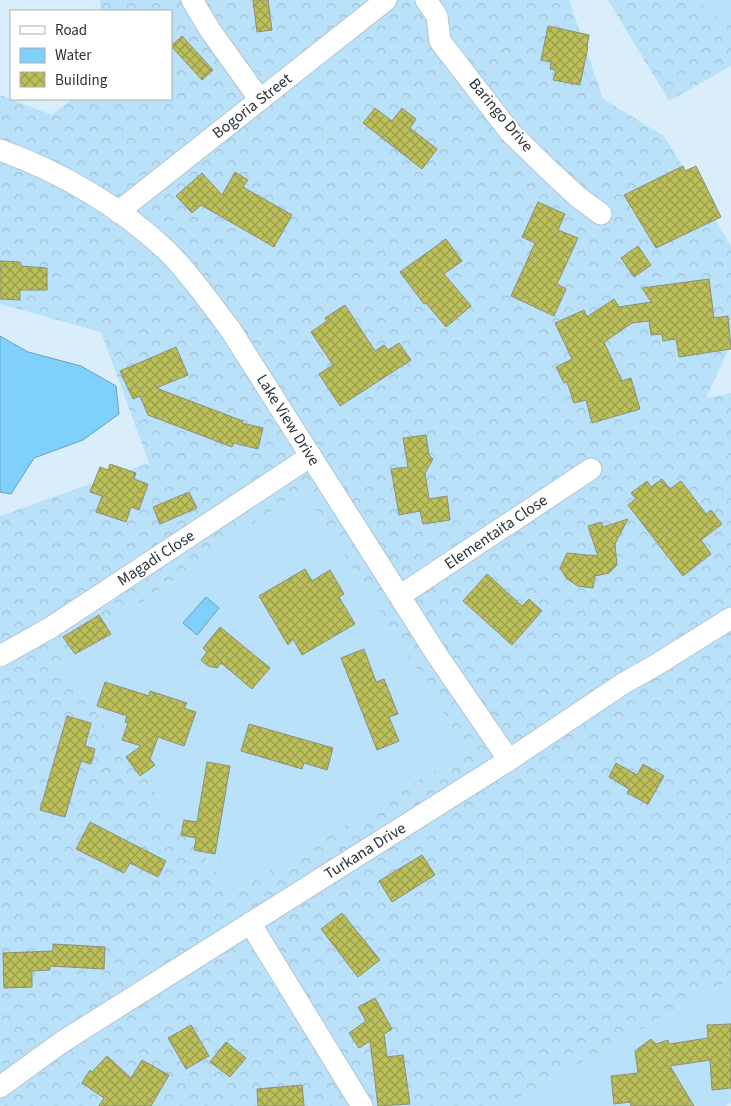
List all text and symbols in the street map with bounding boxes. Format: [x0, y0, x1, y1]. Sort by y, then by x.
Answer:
legend [10, 10, 172, 100]
text: Road [55, 20, 87, 41]
text: Water [55, 45, 92, 66]
street label: Bogoria Street [208, 68, 297, 144]
text: Building [55, 70, 108, 91]
street label: Baringo Drive [464, 73, 538, 157]
street label: Lake View Drive [251, 370, 325, 470]
street label: Elementaita Close [440, 489, 552, 575]
street label: Magadi Close [113, 525, 199, 591]
street label: Turkana Drive [320, 817, 410, 885]

